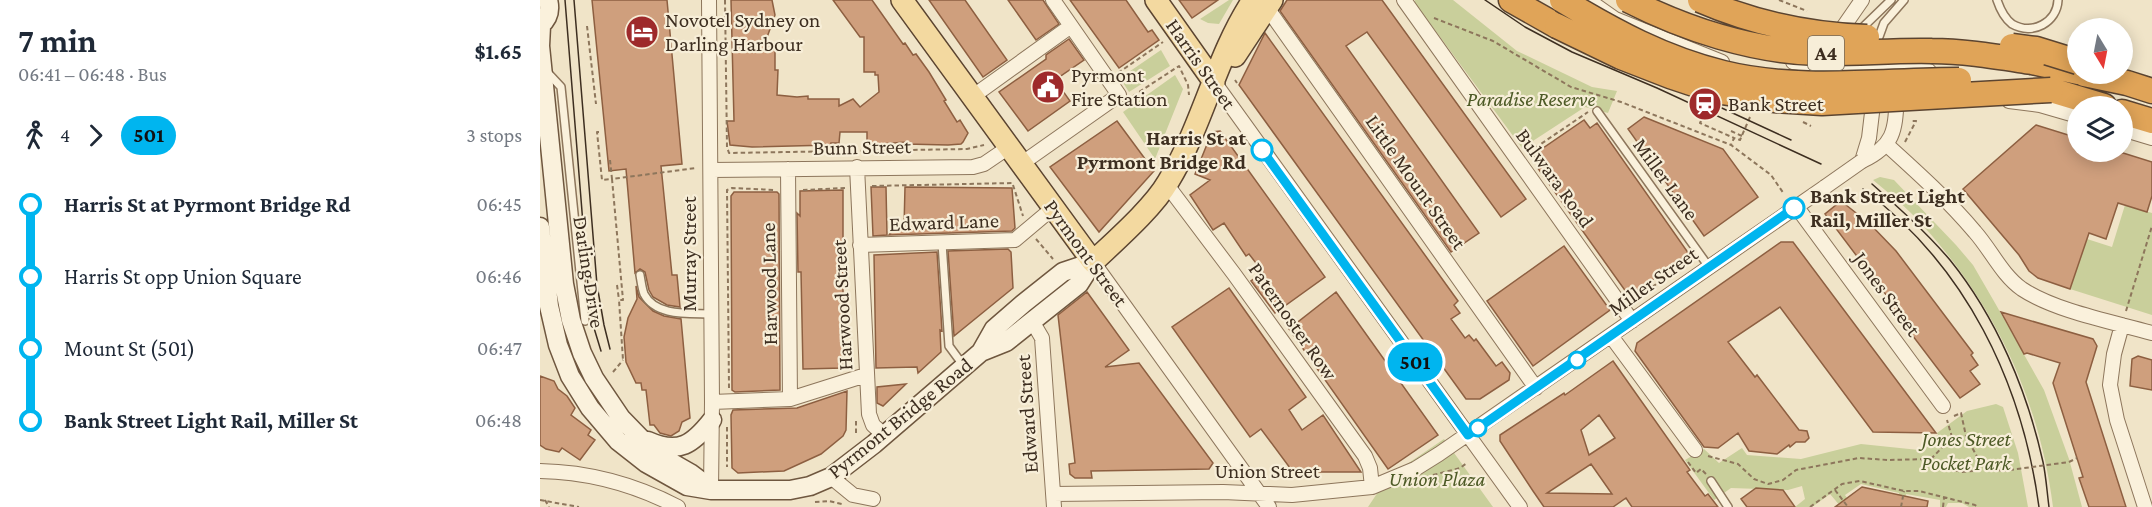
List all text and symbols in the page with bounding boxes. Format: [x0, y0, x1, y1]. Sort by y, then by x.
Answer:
place label: Novotel Sydney on Darling Harbour [665, 8, 820, 56]
hotel icon: Novotel Sydney on Darling Harbour [624, 14, 660, 50]
street label: Harris Street [1161, 14, 1242, 115]
north arrow [2067, 18, 2133, 84]
map controls [2067, 18, 2133, 162]
text: 7 min [18, 22, 97, 59]
road number: A4 [1808, 36, 1844, 70]
text: $1.65 [474, 39, 522, 64]
text: 06:41 – 06:48 · Bus [18, 63, 167, 85]
place label: Pyrmont Fire Station [1071, 63, 1167, 111]
public building icon: Pyrmont Fire Station [1030, 69, 1066, 105]
station icon: Bank Street [1687, 86, 1723, 122]
park label: Paradise Reserve [1467, 87, 1596, 111]
place label: Bank Street [1728, 92, 1825, 116]
button: layers [2067, 96, 2133, 162]
street label: Little Mount Street [1361, 110, 1472, 255]
icon: walk [18, 119, 51, 152]
icon: forward [79, 119, 112, 152]
text: 501 [133, 123, 164, 147]
text: 4 [60, 124, 70, 146]
text: 3 stops [466, 124, 522, 146]
street label: Bulwara Road [1511, 124, 1599, 232]
place label: Harris St at Pyrmont Bridge Rd [1077, 126, 1247, 174]
street label: Miller Lane [1628, 133, 1704, 225]
street label: Bunn Street [813, 134, 912, 160]
marker: Harris St at Pyrmont Bridge Rd [1251, 139, 1273, 161]
place label: Bank Street Light Rail, Miller St [1810, 184, 1965, 232]
text: Harris St at Pyrmont Bridge Rd [64, 192, 350, 217]
text: 06:45 [476, 193, 522, 215]
street label: Murray Street [677, 195, 701, 312]
street label: Pyrmont Street [1039, 195, 1133, 312]
marker: Bank Street Light Rail, Miller St [1783, 197, 1805, 219]
street label: Edward Lane [889, 208, 999, 236]
street label: Darling Drive [568, 214, 610, 330]
street label: Harwood Lane [756, 222, 782, 346]
street label: Harwood Street [827, 238, 857, 371]
street label: Miller Street [1604, 241, 1703, 321]
street label: Jones Street [1847, 245, 1926, 342]
street label: Paternoster Row [1244, 258, 1343, 385]
text: Harris St opp Union Square [64, 264, 302, 289]
text: 06:46 [476, 265, 522, 287]
text: Mount St (501) [64, 336, 195, 361]
text: 06:47 [477, 337, 522, 359]
line badge: 501 [1380, 342, 1450, 382]
text: 501 [1400, 350, 1430, 374]
unlabelled marker [1568, 351, 1586, 369]
street label: Pyrmont Bridge Road [823, 353, 977, 483]
street label: Edward Street [1011, 353, 1043, 474]
text: Bank Street Light Rail, Miller St [64, 408, 358, 433]
text: 06:48 [475, 409, 522, 431]
unlabelled marker [1469, 419, 1487, 437]
park label: Jones Street Pocket Park [1917, 427, 2012, 475]
street label: Union Street [1214, 459, 1321, 483]
park label: Union Plaza [1389, 467, 1486, 491]

